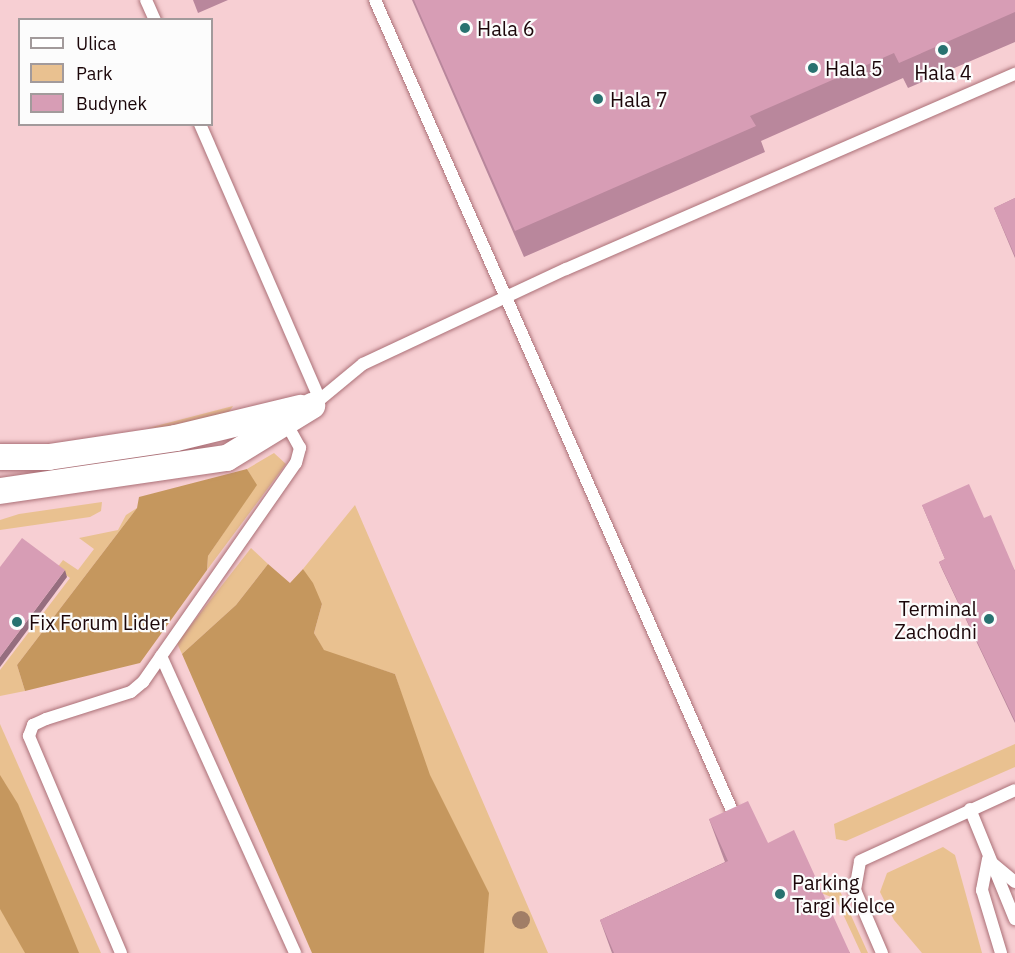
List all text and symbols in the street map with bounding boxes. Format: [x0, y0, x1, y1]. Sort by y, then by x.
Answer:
place label: Hala 6 [477, 16, 535, 40]
legend [18, 18, 213, 126]
marker: Hala 6 [458, 21, 472, 35]
text: Ulica [76, 32, 116, 55]
marker: Hala 4 [936, 43, 950, 57]
place label: Hala 5 [825, 56, 883, 80]
place label: Hala 4 [914, 60, 972, 84]
marker: Hala 5 [806, 61, 820, 75]
text: Park [76, 62, 112, 85]
place label: Hala 7 [610, 87, 668, 111]
text: Budynek [76, 92, 147, 115]
marker: Hala 7 [591, 92, 605, 106]
place label: Terminal Zachodni [894, 596, 977, 643]
place label: Fix Forum Lider [29, 610, 168, 634]
marker: Terminal Zachodni [982, 612, 996, 626]
marker: Fix Forum Lider [10, 615, 24, 629]
place label: Parking Targi Kielce [792, 870, 895, 917]
marker: Parking Targi Kielce [773, 887, 787, 901]

